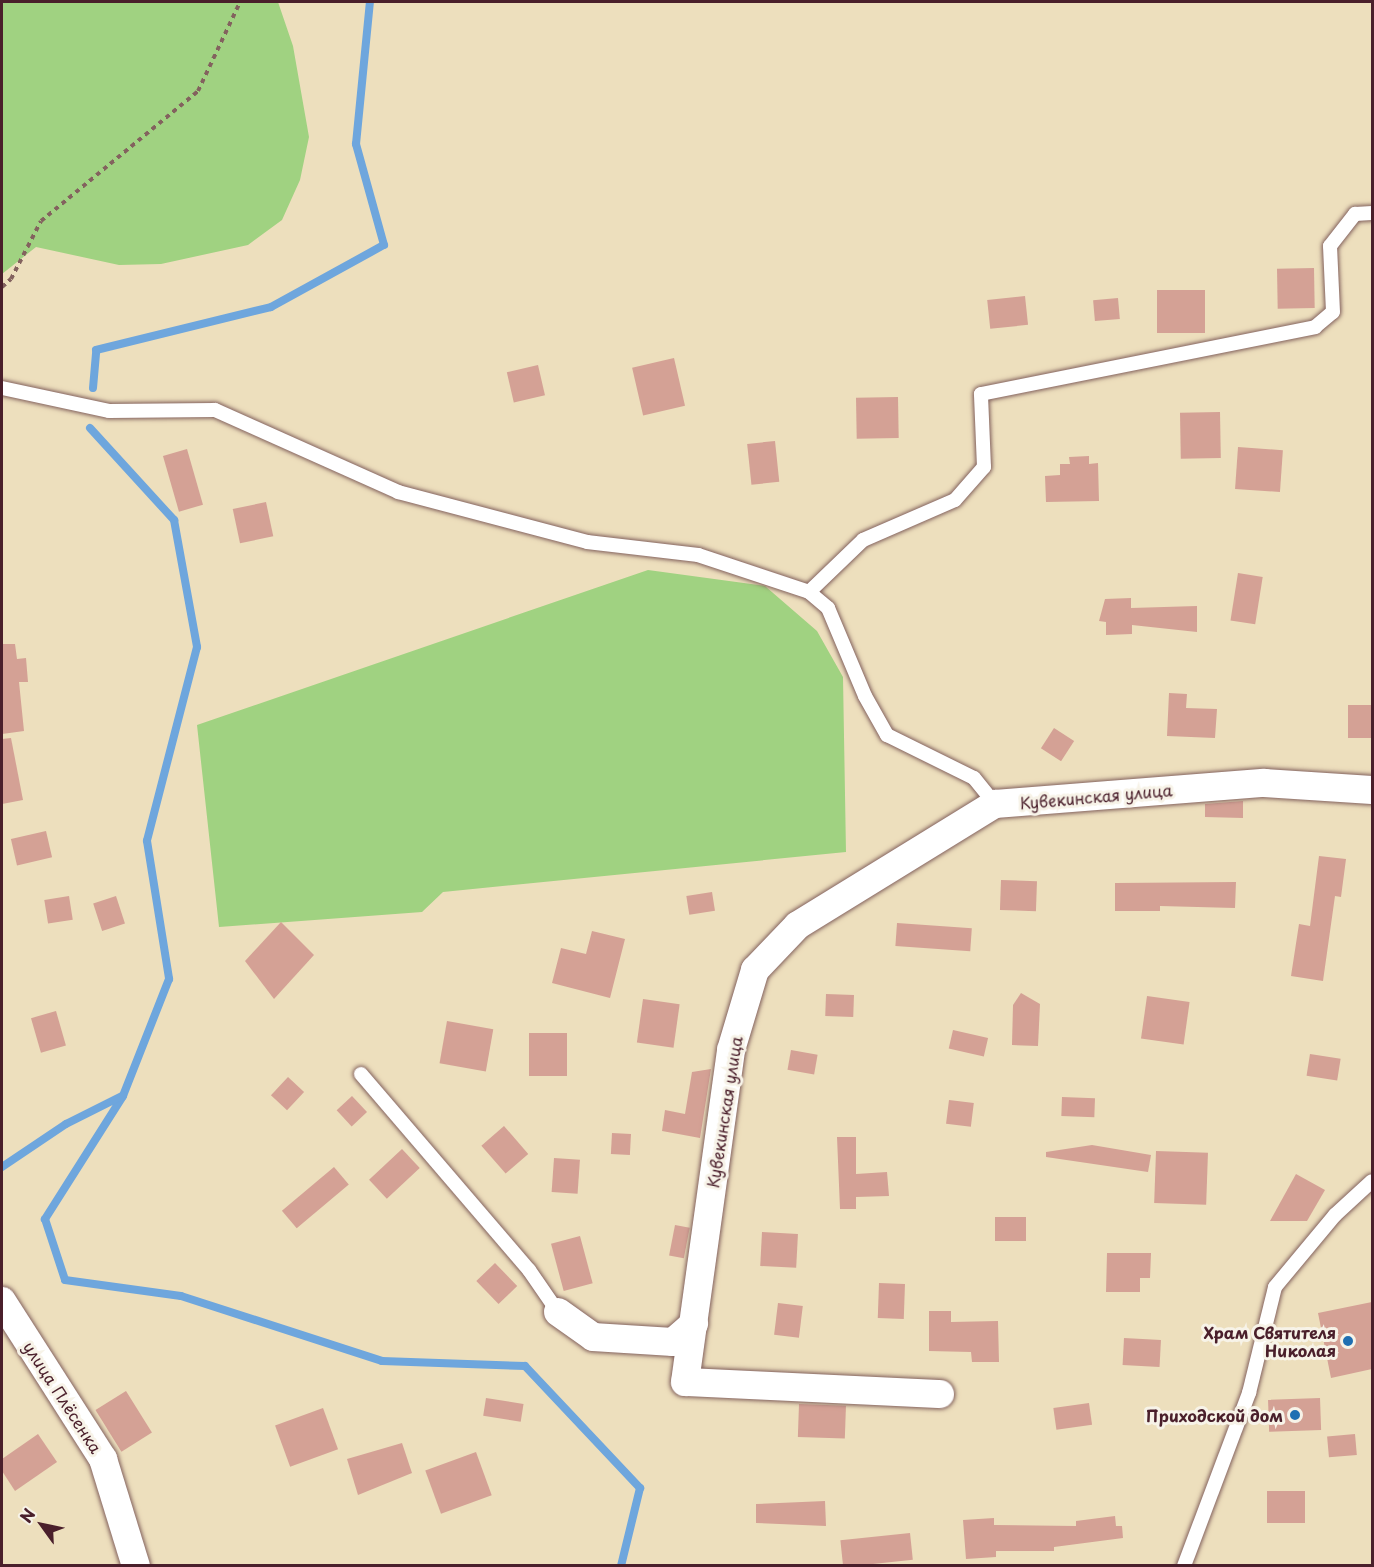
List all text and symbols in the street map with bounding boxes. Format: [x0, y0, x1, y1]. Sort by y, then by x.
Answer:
street label: Кувекинская улица [1018, 780, 1174, 812]
street label: Кувекинская улица [702, 1034, 746, 1190]
place label: Храм Святителя Николая [1203, 1322, 1336, 1360]
marker: Храм Святителя Николая [1341, 1334, 1355, 1348]
street label: улица Плёсенка [20, 1338, 106, 1456]
place label: Приходской дом [1146, 1405, 1283, 1425]
marker: Приходской дом [1288, 1408, 1302, 1422]
north arrow [12, 1495, 72, 1555]
text: N [13, 1503, 40, 1527]

